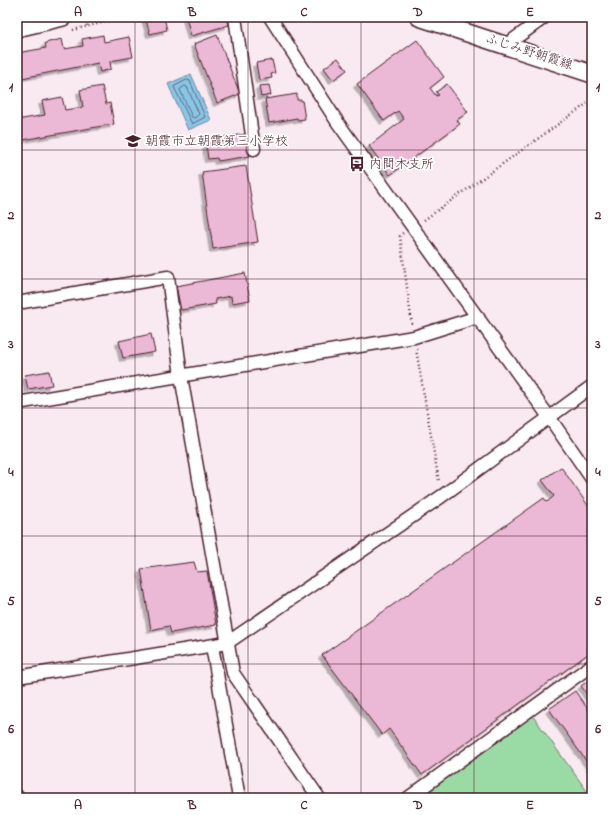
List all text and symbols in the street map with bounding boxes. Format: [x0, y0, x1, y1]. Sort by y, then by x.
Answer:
text: A [74, 3, 82, 22]
text: B [187, 3, 197, 22]
text: C [300, 3, 308, 22]
text: D [412, 3, 423, 22]
text: E [526, 3, 534, 22]
street label: ふじみ野朝霞線 [483, 29, 576, 75]
text: 1 [9, 78, 14, 97]
text: 1 [596, 78, 601, 97]
school or university icon: 朝霞市立朝霞第三小学校 [124, 132, 142, 150]
place label: 朝霞市立朝霞第三小学校 [145, 132, 288, 151]
bus stop icon: 内間木支所 [348, 155, 366, 173]
place label: 内間木支所 [369, 155, 434, 174]
text: 2 [7, 206, 15, 225]
text: 2 [594, 206, 602, 225]
text: 3 [7, 335, 14, 354]
text: 3 [594, 335, 601, 354]
text: 4 [7, 463, 14, 482]
text: 4 [594, 463, 601, 482]
text: 5 [7, 592, 15, 611]
text: 5 [594, 592, 602, 611]
text: 6 [7, 720, 14, 739]
text: 6 [594, 720, 601, 739]
text: A [74, 796, 82, 815]
text: B [187, 796, 197, 815]
text: C [300, 796, 308, 815]
text: D [412, 796, 423, 815]
text: E [526, 796, 534, 815]

